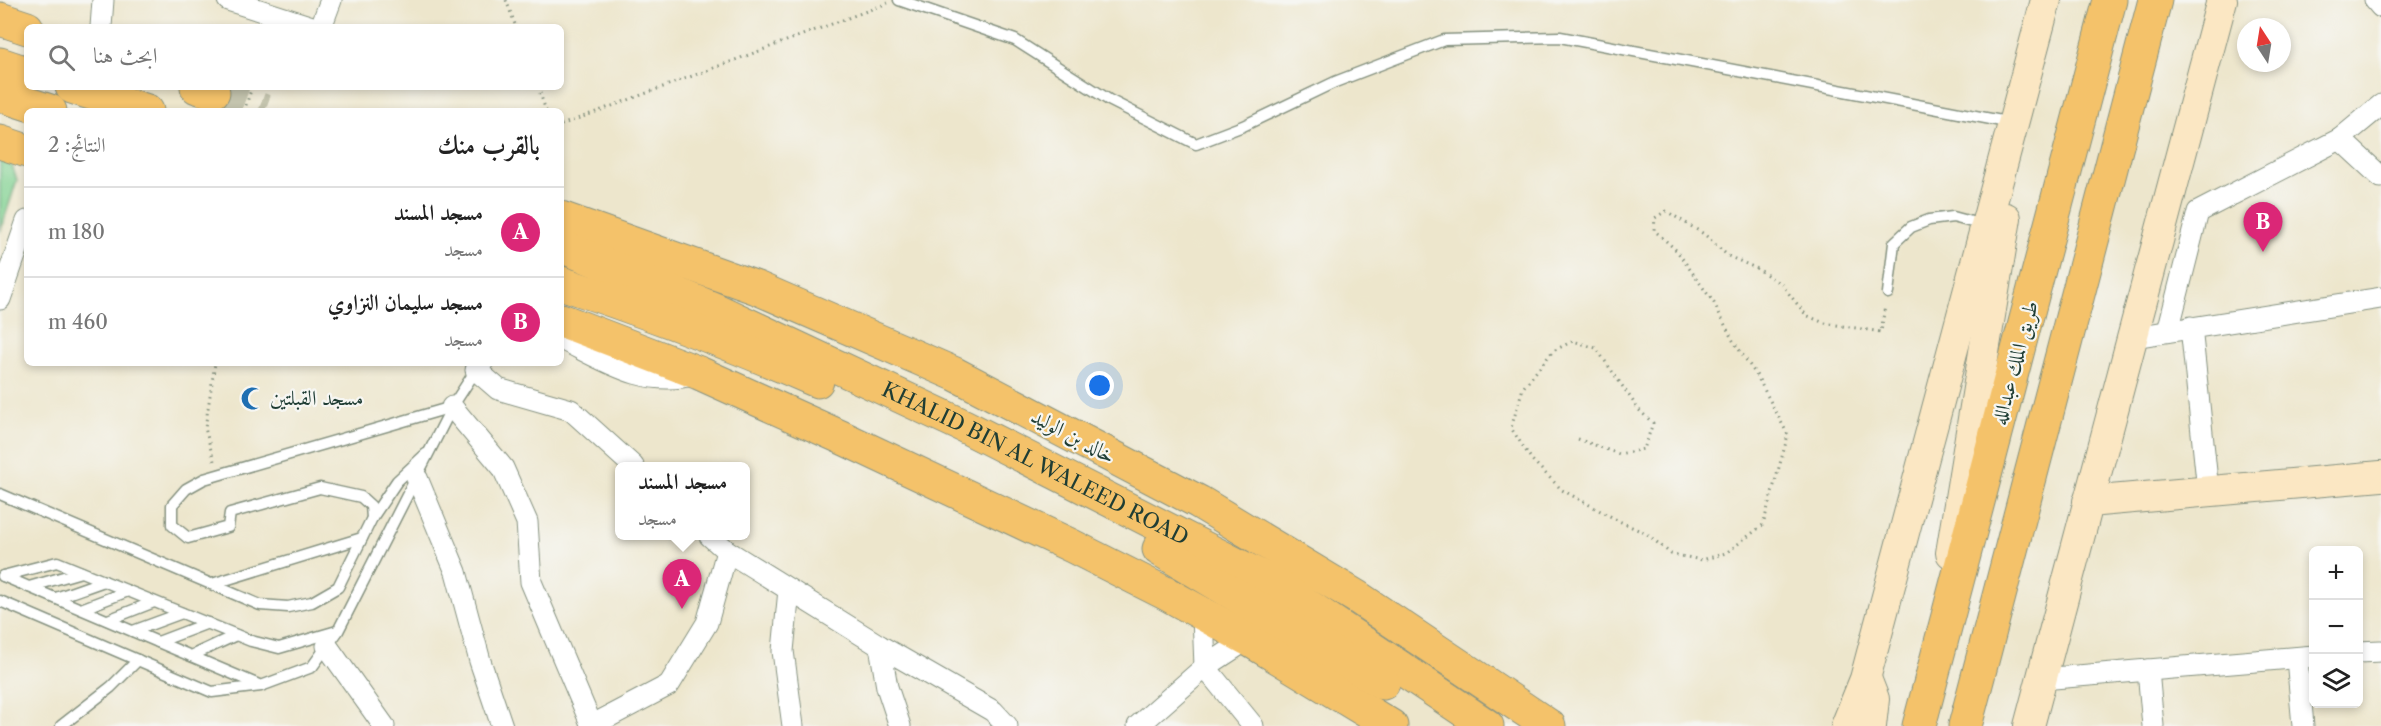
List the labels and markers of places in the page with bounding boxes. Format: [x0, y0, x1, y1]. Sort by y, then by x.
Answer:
pin: B [2244, 202, 2282, 252]
mosque icon: مسجد القبلتين [239, 385, 265, 411]
place label: مسجد القبلتين [270, 385, 363, 411]
pin: A [662, 560, 702, 609]

